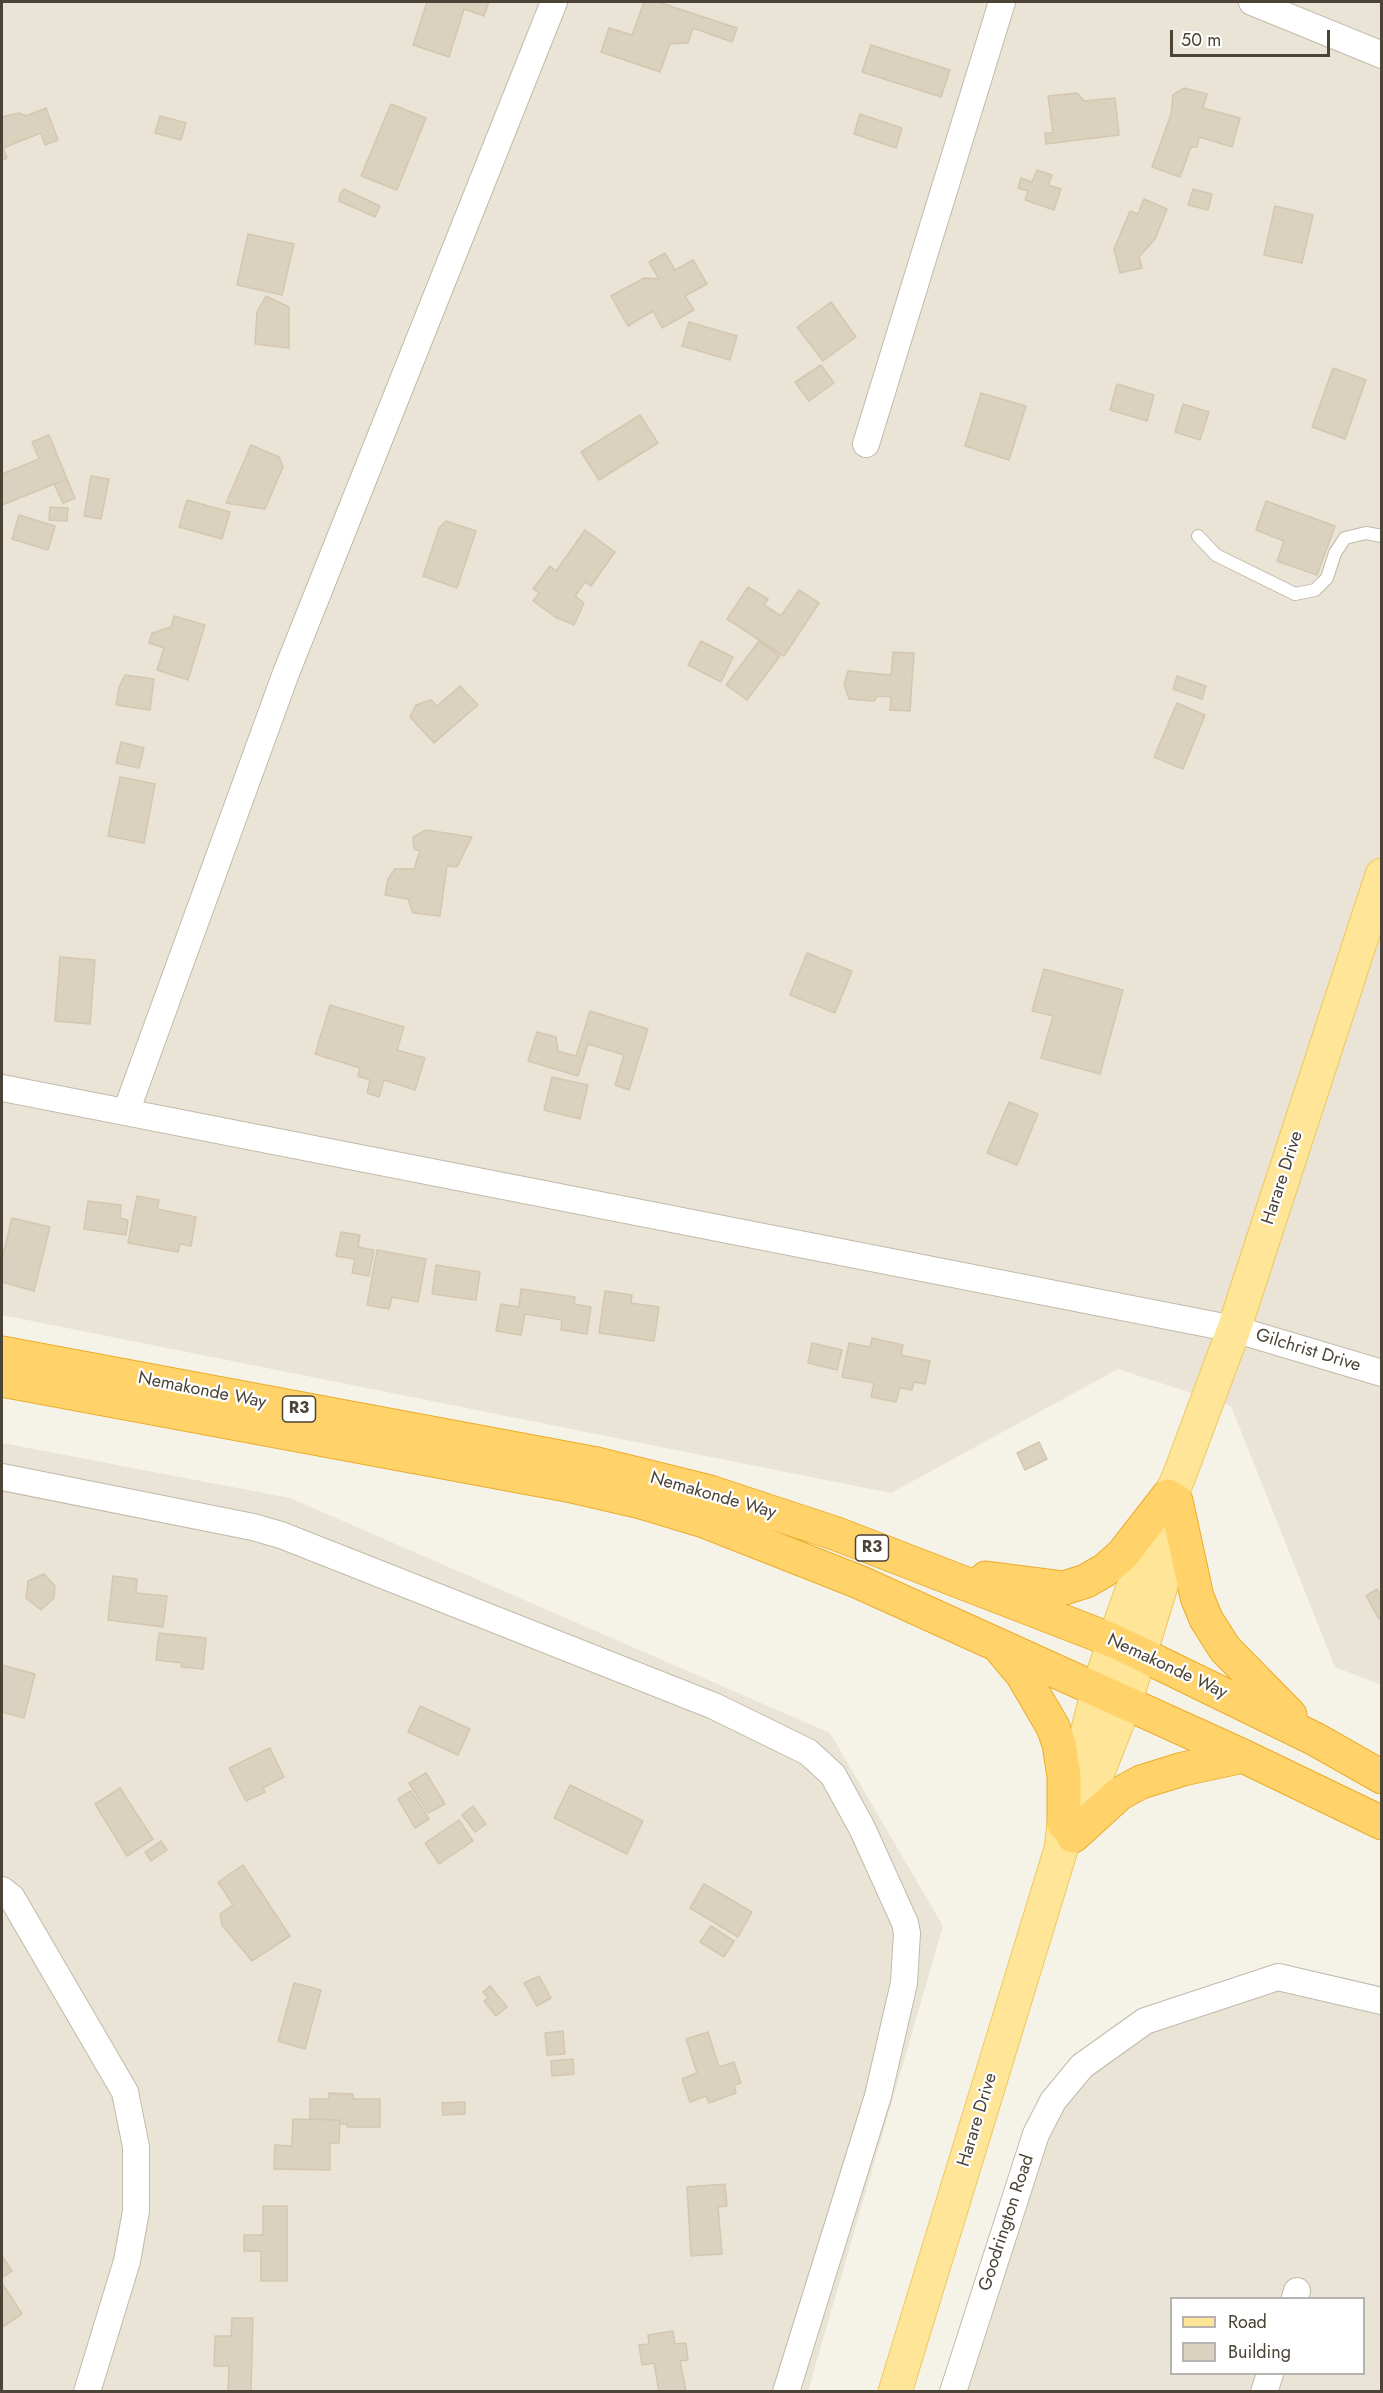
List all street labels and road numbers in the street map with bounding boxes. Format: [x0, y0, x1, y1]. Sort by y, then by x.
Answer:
street label: Harare Drive [1258, 1129, 1308, 1227]
street label: Gilchrist Drive [1253, 1325, 1363, 1377]
street label: Nemakonde Way [136, 1368, 268, 1414]
road number: R3 [282, 1396, 316, 1422]
street label: Nemakonde Way [647, 1468, 779, 1524]
road number: R3 [856, 1535, 888, 1561]
street label: Nemakonde Way [1103, 1630, 1231, 1704]
street label: Harare Drive [953, 2070, 1003, 2170]
street label: Goodrington Road [975, 2152, 1039, 2294]

